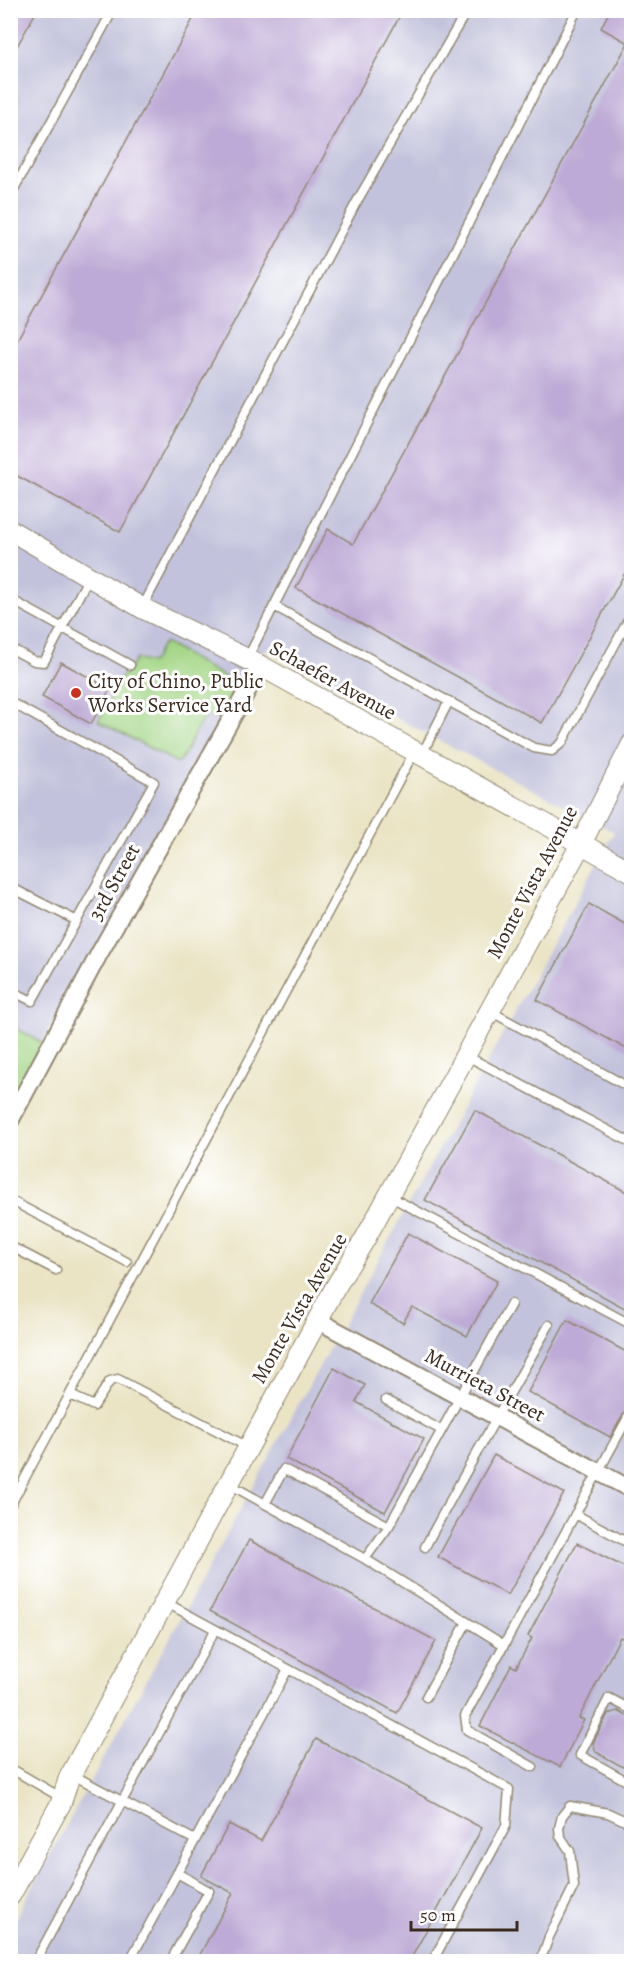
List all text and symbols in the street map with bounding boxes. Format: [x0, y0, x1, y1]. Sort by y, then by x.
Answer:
street label: Schaefer Avenue [265, 634, 401, 726]
place label: City of Chino, Public Works Service Yard [87, 667, 264, 719]
marker: City of Chino, Public Works Service Yard [69, 686, 83, 700]
street label: Monte Vista Avenue [480, 801, 584, 963]
street label: 3rd Street [81, 839, 147, 925]
street label: Monte Vista Avenue [244, 1228, 354, 1388]
street label: Murrieta Street [420, 1341, 550, 1429]
scale bar [411, 1894, 518, 1932]
text: 50 m [420, 1903, 456, 1927]

